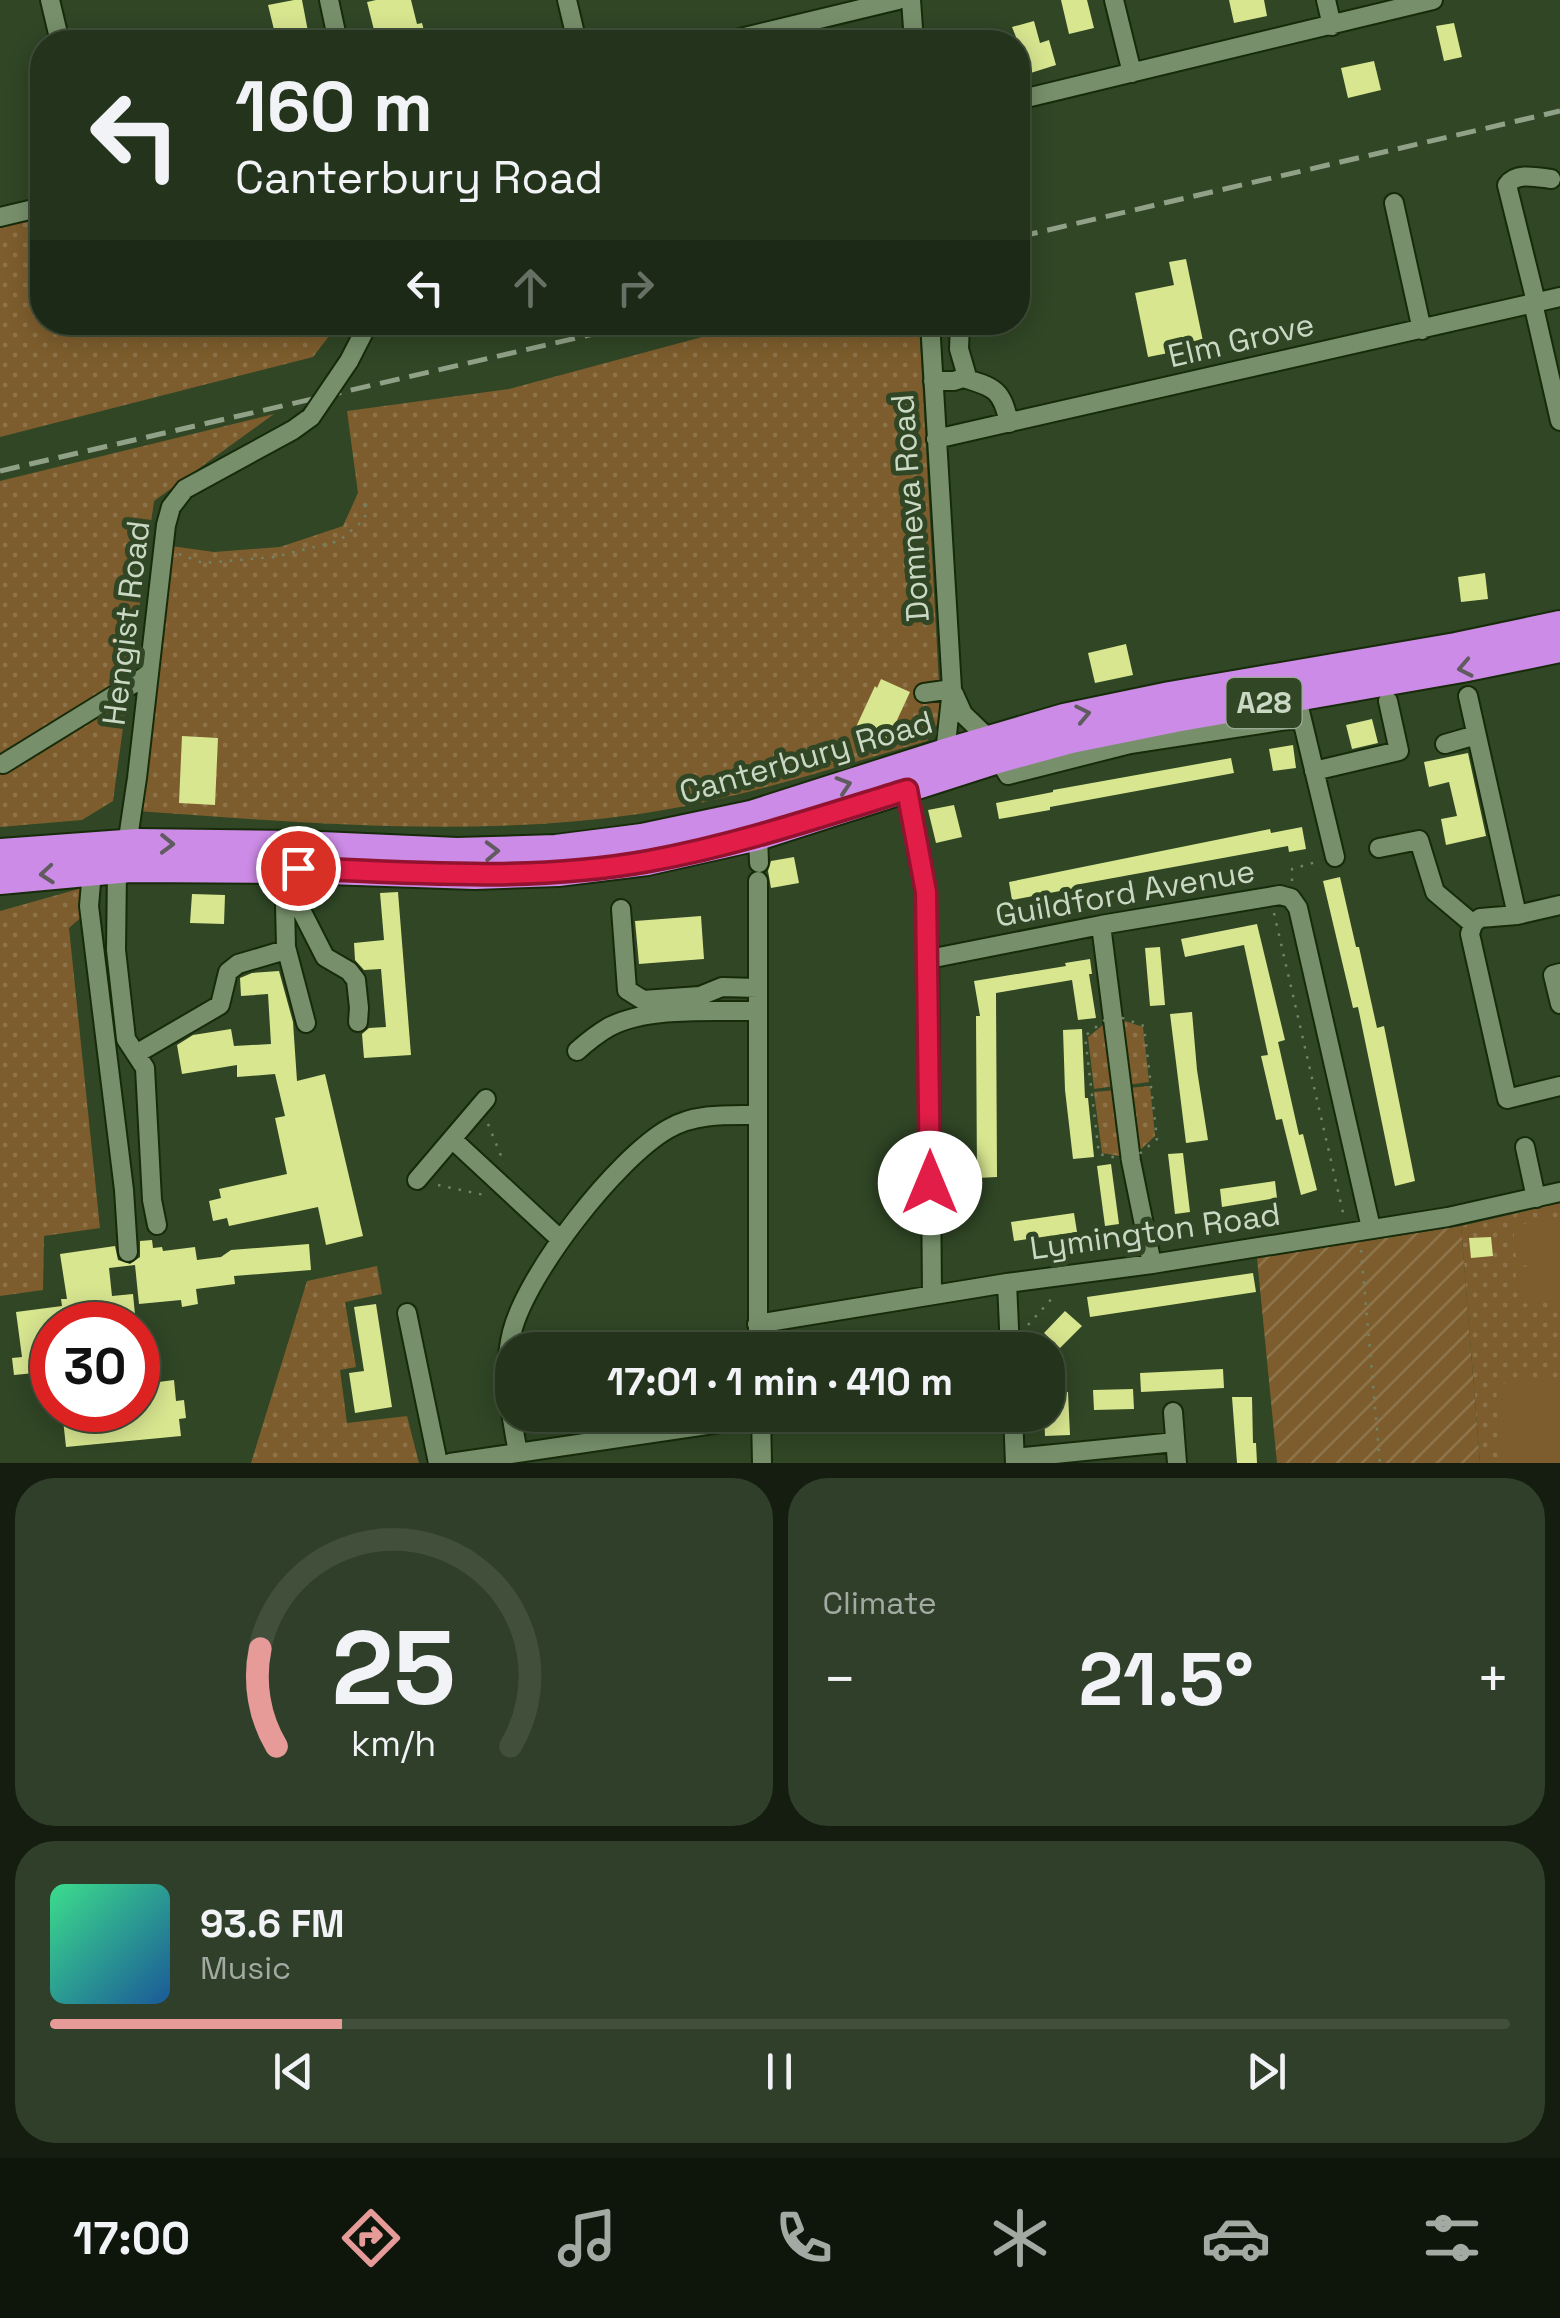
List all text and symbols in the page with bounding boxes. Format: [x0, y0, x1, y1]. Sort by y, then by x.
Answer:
text: 160 m [235, 62, 433, 151]
icon: left [70, 70, 200, 200]
text: Canterbury Road [235, 149, 603, 206]
icon: left [398, 260, 453, 315]
icon: ahead [503, 260, 558, 315]
icon: right [608, 260, 663, 315]
street label: Elm Grove [1164, 304, 1318, 376]
street label: Domneva Road [882, 393, 938, 623]
street label: Hengist Road [94, 518, 158, 728]
one-way arrow [1456, 656, 1473, 677]
road number: A28 [1226, 678, 1302, 728]
street label: Canterbury Road [675, 702, 937, 812]
one-way arrow [1074, 705, 1091, 726]
one-way arrow [835, 777, 852, 797]
pin [256, 826, 341, 911]
one-way arrow [160, 833, 176, 854]
one-way arrow [484, 840, 500, 861]
icon: arrive [271, 841, 326, 896]
street label: Guildford Avenue [992, 850, 1258, 936]
one-way arrow [38, 863, 54, 885]
position arrow [878, 1131, 982, 1235]
street label: Lymington Road [1027, 1194, 1283, 1268]
speed limit sign: 30 [30, 1302, 160, 1432]
text: 17:01 · 1 min · 410 m [607, 1358, 953, 1406]
text: Climate [823, 1583, 937, 1623]
text: 25 [332, 1602, 456, 1734]
text: 21.5° [1079, 1631, 1254, 1727]
text: − [823, 1644, 857, 1714]
text: + [1476, 1644, 1510, 1714]
text: km/h [351, 1721, 436, 1766]
text: 93.6 FM [200, 1900, 344, 1948]
text: Music [200, 1948, 291, 1988]
icon: previous [266, 2044, 321, 2099]
icon: pause [752, 2044, 807, 2099]
icon: next [1239, 2044, 1294, 2099]
icon: directions [336, 2203, 406, 2273]
icon: music [552, 2203, 622, 2273]
icon: phone [769, 2203, 839, 2273]
icon: climate [985, 2203, 1055, 2273]
icon: car [1201, 2203, 1271, 2273]
icon: filters [1417, 2203, 1487, 2273]
text: 17:00 [73, 2210, 190, 2267]

